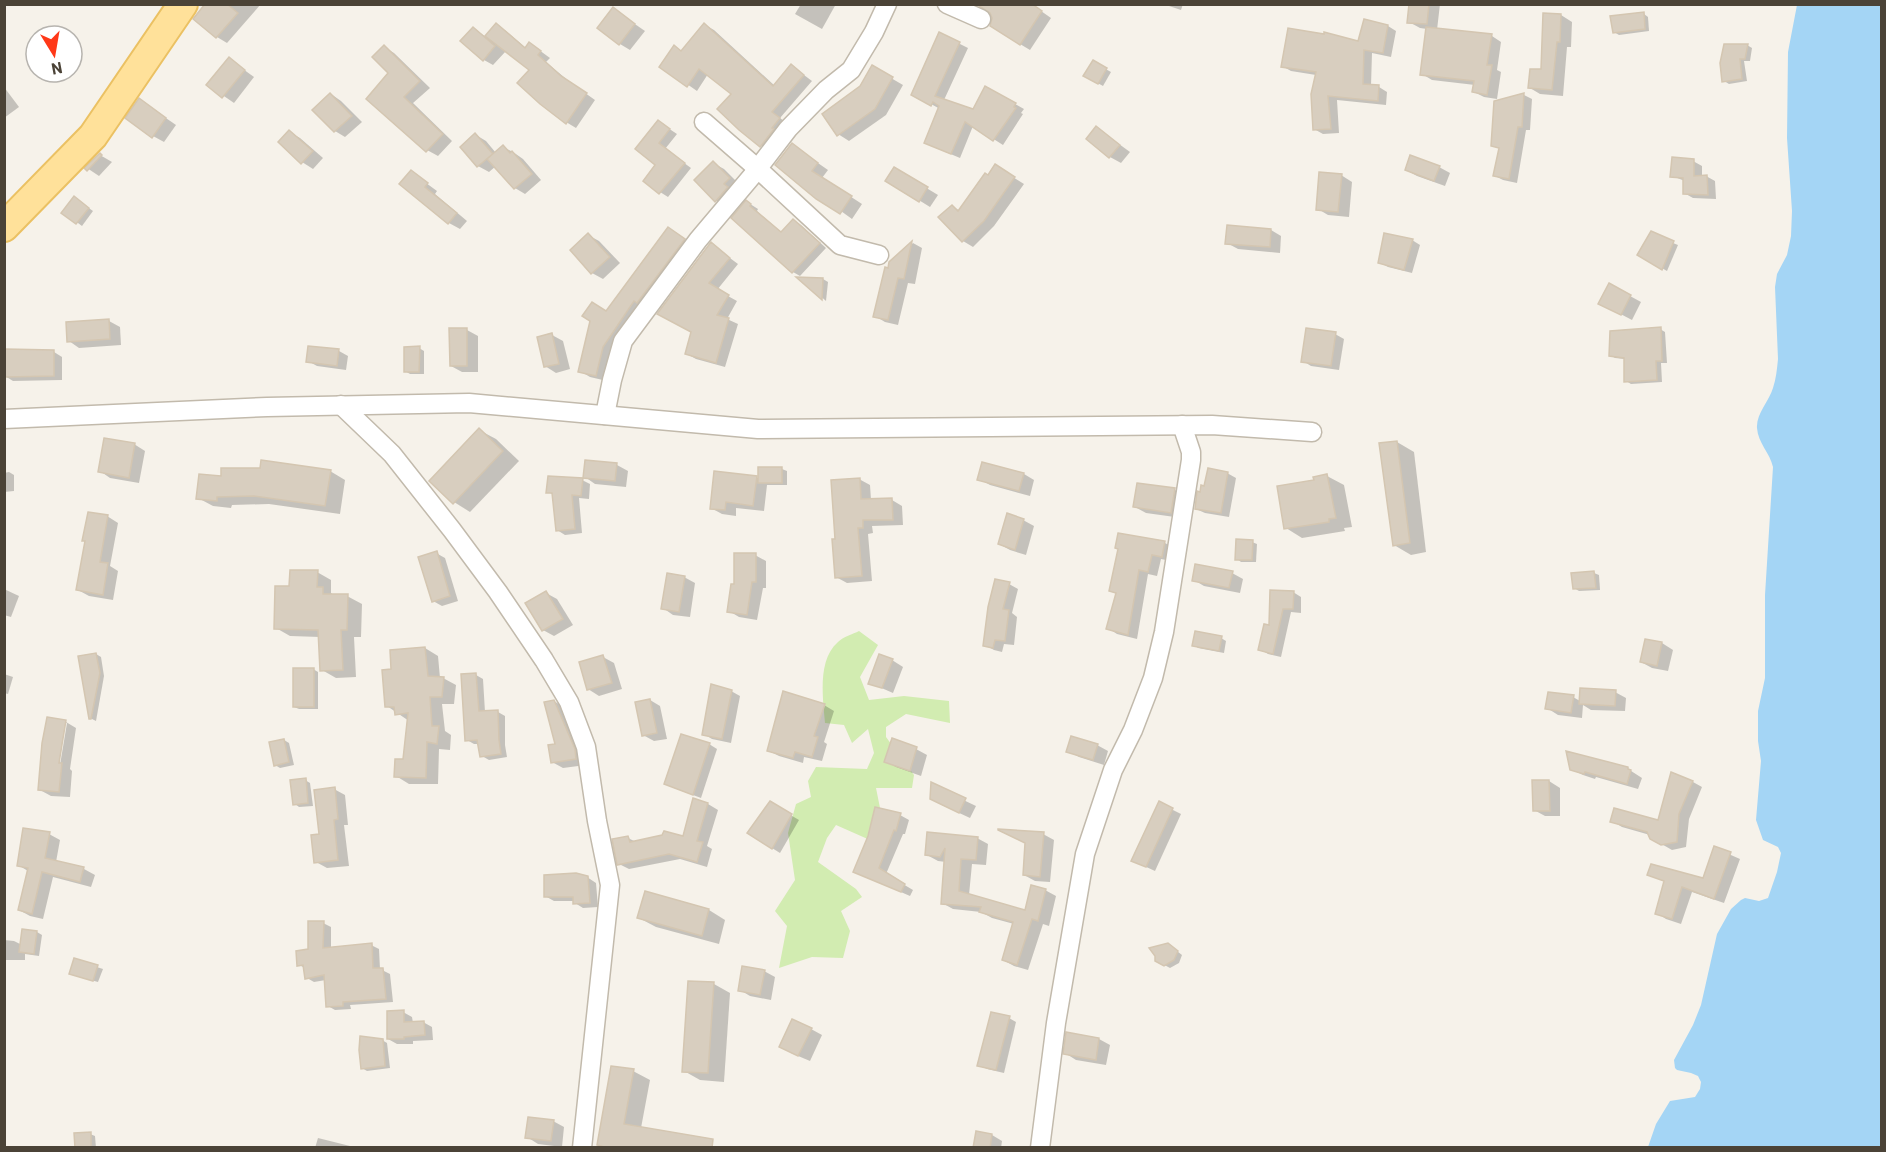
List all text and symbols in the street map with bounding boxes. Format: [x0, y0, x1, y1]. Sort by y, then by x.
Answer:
north arrow [24, 24, 84, 84]
text: N [50, 59, 64, 80]

